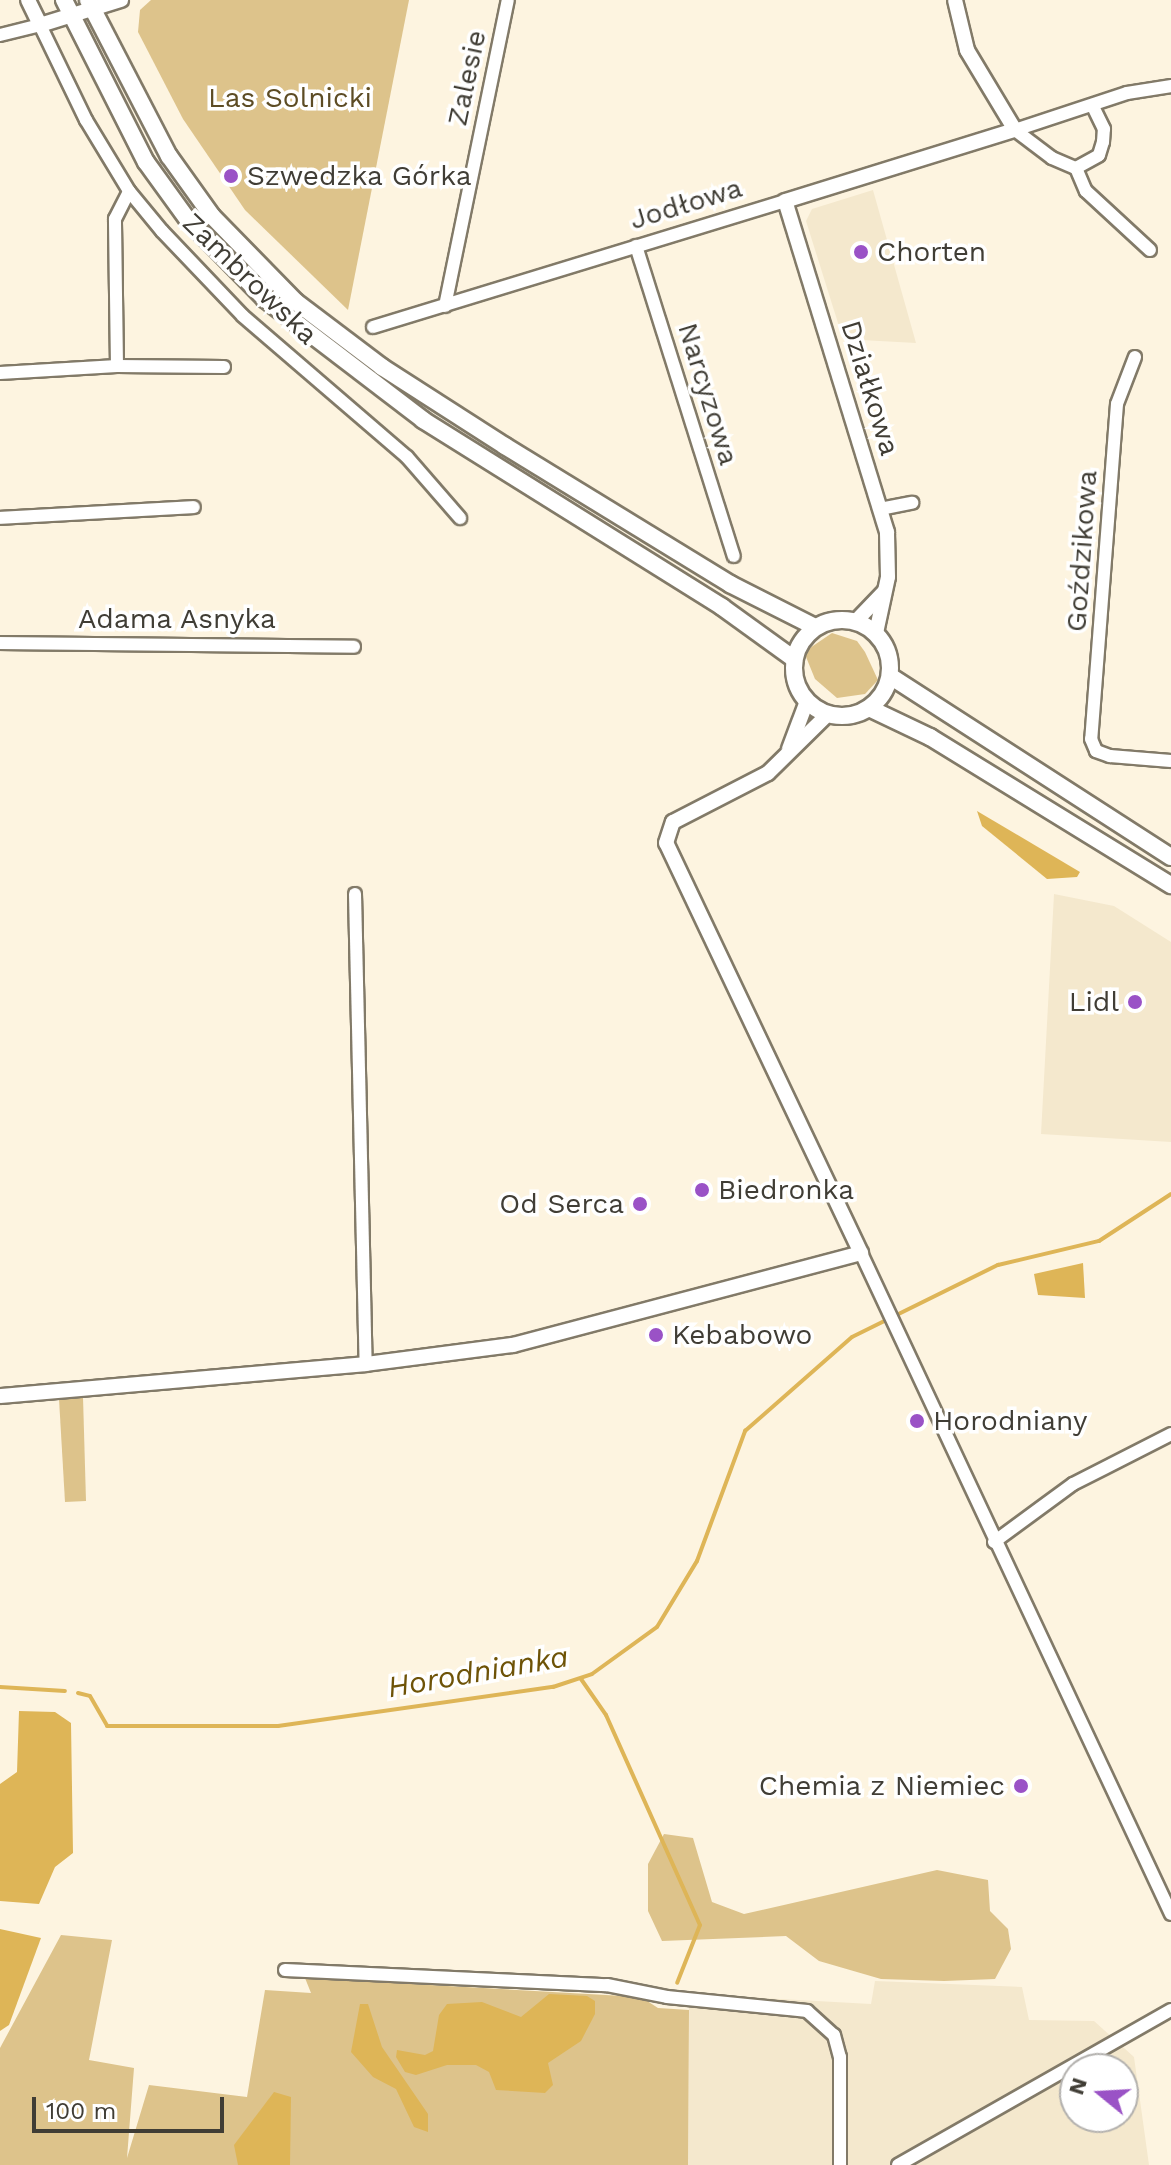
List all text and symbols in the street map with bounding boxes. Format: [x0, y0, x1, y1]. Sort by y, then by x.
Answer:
street label: Zalesie [441, 27, 493, 129]
park label: Las Solnicki [208, 81, 372, 115]
place label: Szwedzka Górka [247, 159, 472, 193]
marker: Szwedzka Górka [222, 167, 240, 185]
street label: Jodłowa [626, 171, 746, 237]
street label: Zambrowska [176, 206, 324, 352]
place label: Chorten [877, 235, 986, 269]
marker: Chorten [852, 243, 870, 261]
street label: Działkowa [834, 316, 906, 460]
street label: Narcyzowa [670, 319, 746, 469]
street label: Goździkowa [1060, 469, 1104, 633]
street label: Adama Asnyka [77, 602, 277, 636]
place label: Lidl [1069, 985, 1119, 1019]
marker: Lidl [1126, 993, 1144, 1011]
place label: Biedronka [718, 1173, 854, 1207]
marker: Biedronka [693, 1181, 711, 1199]
place label: Od Serca [499, 1187, 624, 1221]
marker: Od Serca [631, 1195, 649, 1213]
place label: Kebabowo [672, 1318, 812, 1352]
marker: Kebabowo [647, 1326, 665, 1344]
place label: Horodniany [933, 1404, 1087, 1438]
marker: Horodniany [908, 1412, 926, 1430]
water label: Horodnianka [385, 1638, 571, 1706]
place label: Chemia z Niemiec [758, 1769, 1005, 1803]
marker: Chemia z Niemiec [1012, 1777, 1030, 1795]
north arrow [1059, 2053, 1139, 2133]
text: N [1063, 2074, 1092, 2098]
scale bar [36, 2081, 228, 2131]
text: 100 m [46, 2097, 116, 2125]

